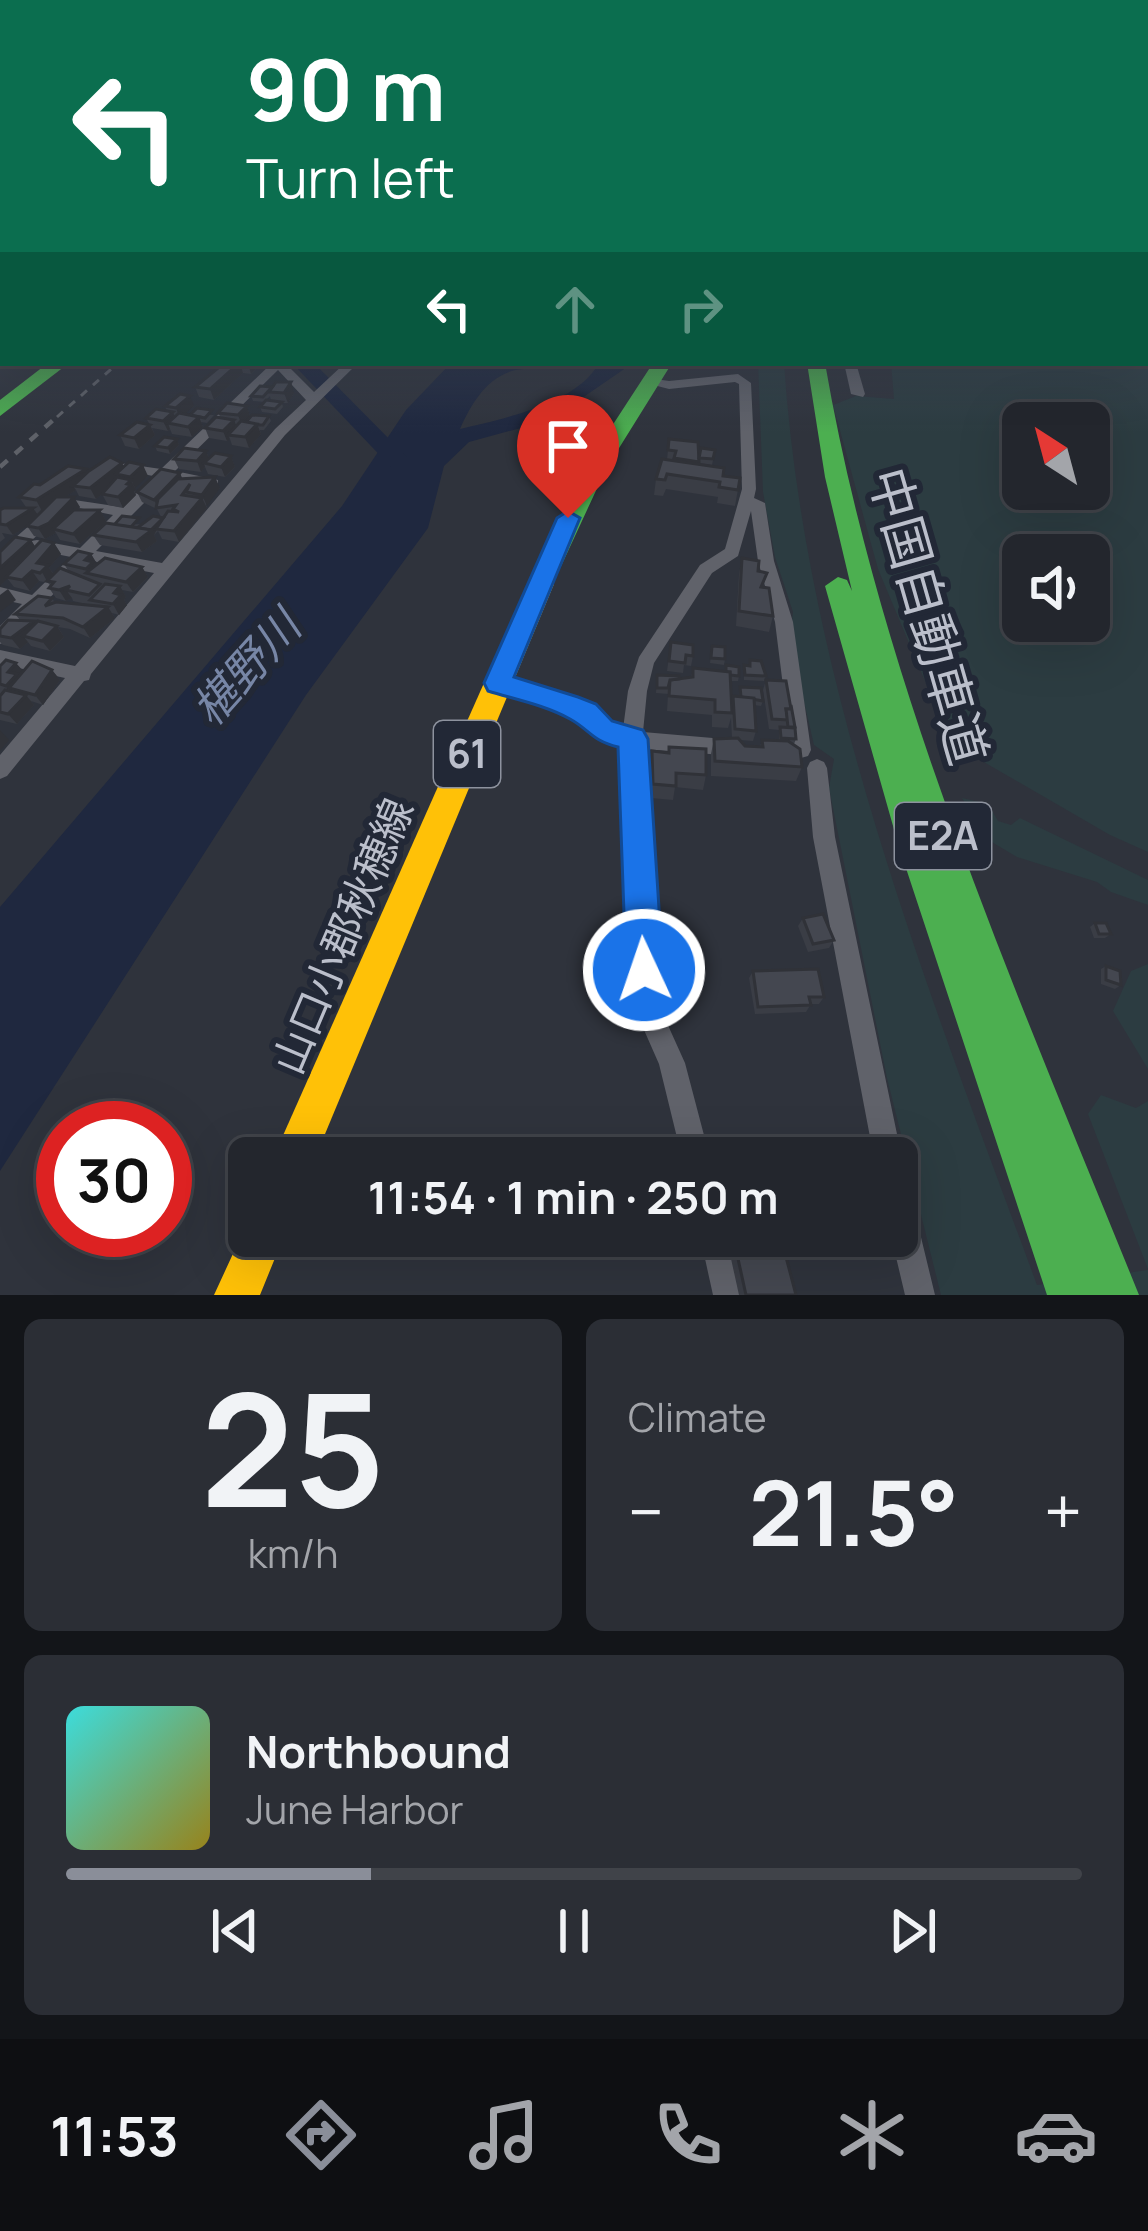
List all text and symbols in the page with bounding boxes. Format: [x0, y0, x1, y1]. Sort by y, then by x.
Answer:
text: 90 m [246, 31, 446, 146]
icon: left [48, 48, 204, 204]
text: Turn left [246, 140, 455, 214]
icon: left [416, 276, 482, 342]
icon: ahead [542, 276, 608, 342]
icon: right [668, 276, 734, 342]
pin [517, 395, 619, 518]
north arrow [1002, 402, 1110, 510]
map controls [1002, 402, 1110, 642]
icon: arrive [535, 413, 601, 479]
street label: 中国自動車道 [854, 459, 1005, 772]
button: sound [1002, 534, 1110, 642]
water label: 椹野川 [177, 593, 316, 738]
road number: 61 [434, 721, 500, 787]
street label: 山口小郡秋穂線 [258, 789, 426, 1082]
road number: E2A [895, 803, 991, 869]
position arrow [581, 907, 707, 1033]
speed limit sign: 30 [36, 1101, 192, 1257]
text: 11:54 · 1 min · 250 m [368, 1166, 778, 1228]
text: 25 [201, 1341, 385, 1554]
text: Climate [628, 1390, 767, 1444]
text: 21.5° [749, 1450, 959, 1573]
text: − [628, 1466, 664, 1556]
text: + [1044, 1466, 1082, 1556]
text: km/h [248, 1526, 338, 1580]
text: Northbound [246, 1720, 511, 1782]
text: June Harbor [246, 1782, 464, 1836]
icon: previous [202, 1898, 268, 1964]
icon: pause [541, 1898, 607, 1964]
icon: next [880, 1898, 946, 1964]
icon: directions [279, 2093, 363, 2177]
icon: music [462, 2093, 546, 2177]
icon: phone [646, 2093, 730, 2177]
icon: climate [830, 2093, 914, 2177]
icon: car [1014, 2093, 1098, 2177]
text: 11:53 [50, 2098, 179, 2172]

